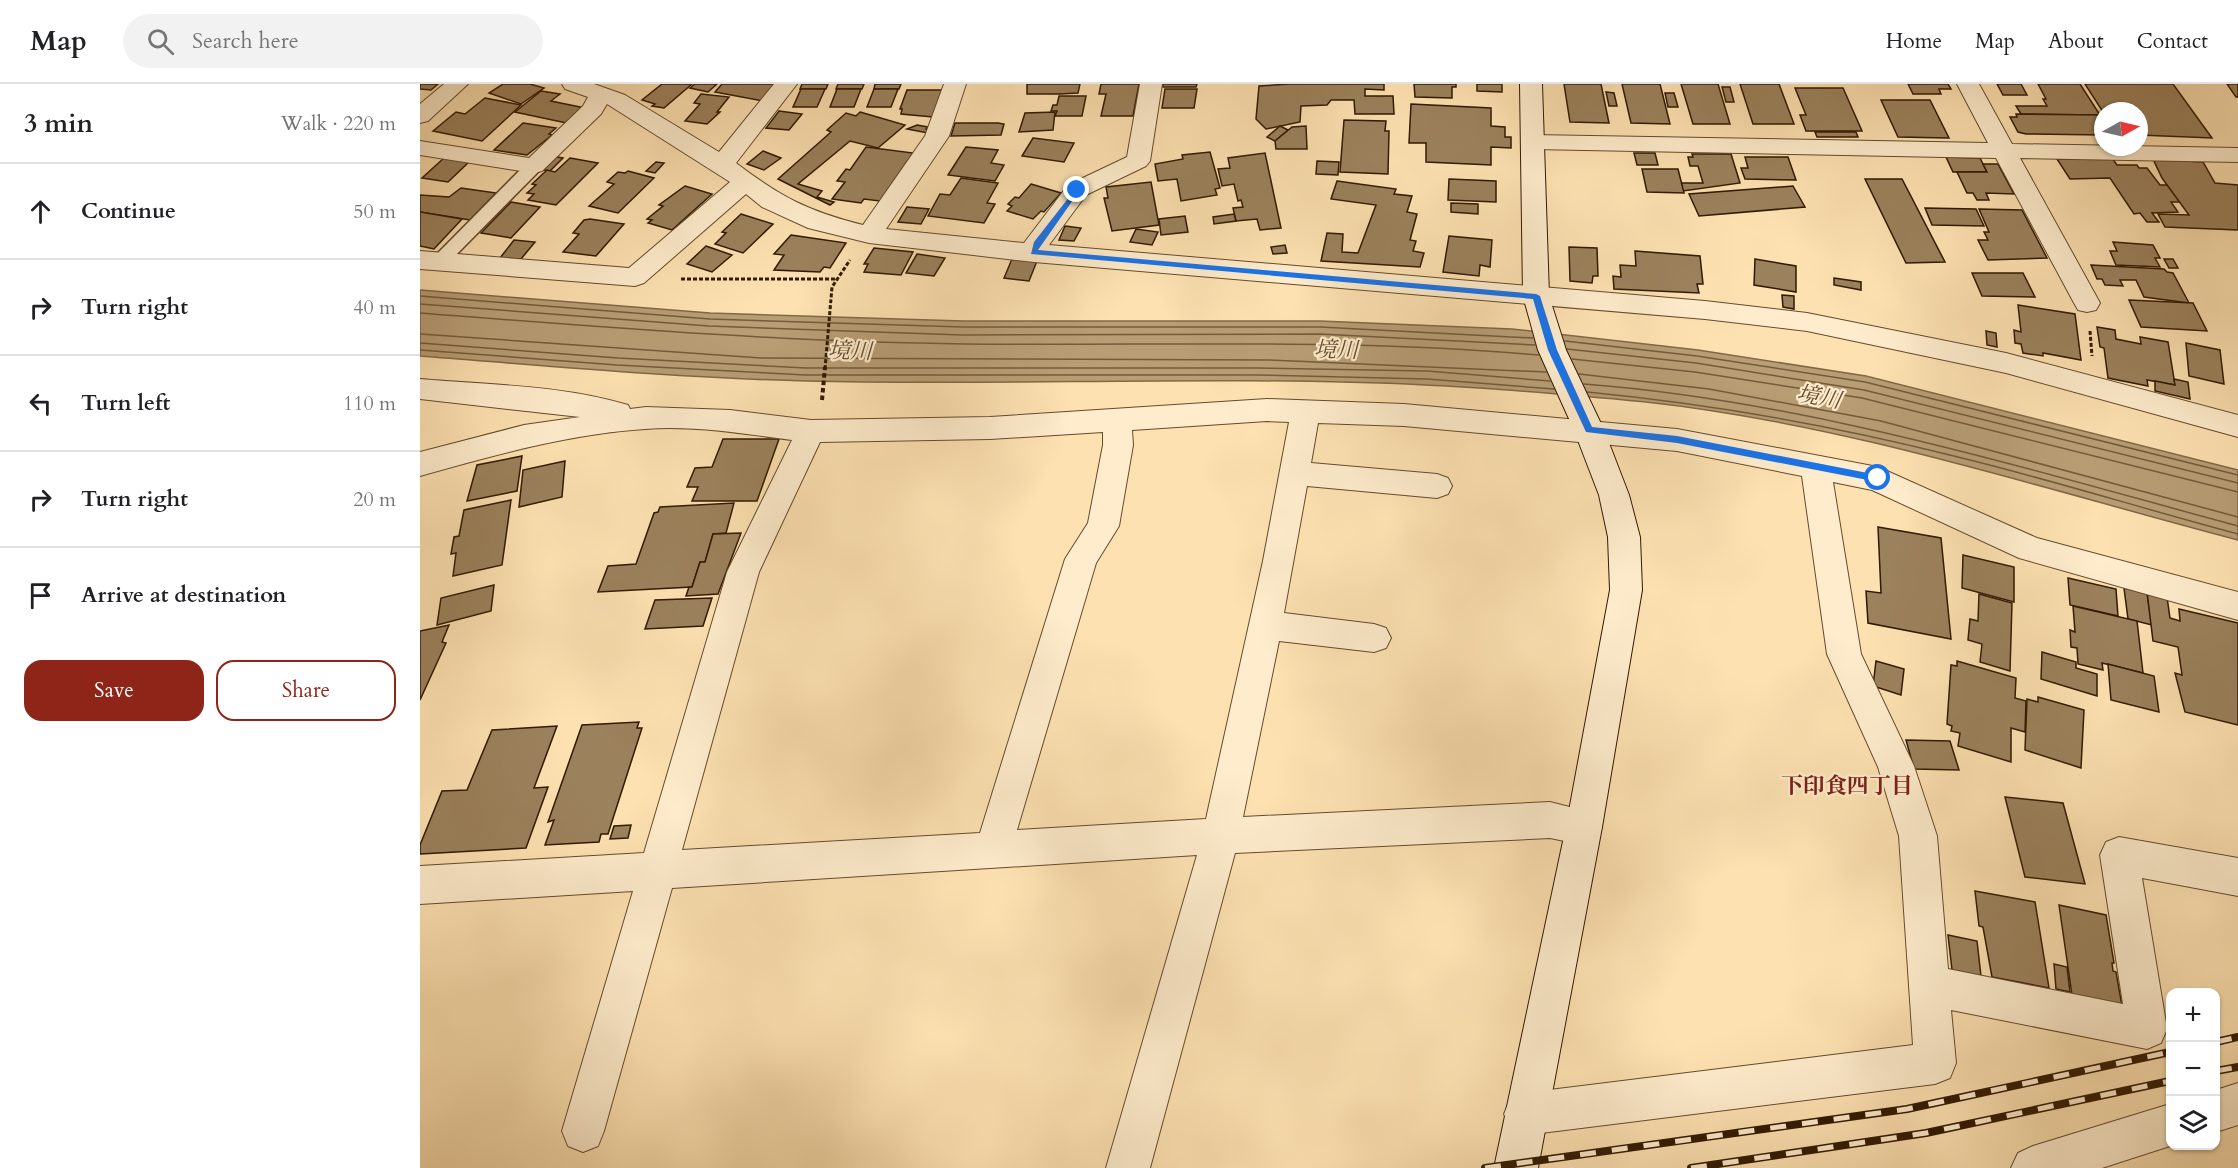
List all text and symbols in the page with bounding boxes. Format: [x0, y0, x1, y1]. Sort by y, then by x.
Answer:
search box [123, 14, 543, 68]
text: Map [30, 22, 87, 60]
icon: search [144, 25, 177, 58]
text: Search here [192, 26, 299, 56]
text: Home [1886, 27, 1942, 56]
text: Map [1975, 27, 2015, 56]
text: About [2048, 27, 2104, 56]
text: Contact [2137, 27, 2208, 56]
north arrow [2094, 102, 2148, 156]
text: 3 min [24, 106, 93, 141]
text: Walk · 220 m [281, 110, 396, 137]
route end [1063, 176, 1089, 202]
icon: ahead [24, 195, 57, 228]
text: Continue [81, 196, 176, 226]
text: 50 m [353, 198, 396, 225]
icon: right [24, 291, 57, 324]
text: Turn right [81, 292, 188, 322]
text: 40 m [353, 294, 396, 321]
water label: 境川 [827, 335, 875, 367]
water label: 境川 [1314, 335, 1360, 365]
water label: 境川 [1795, 378, 1845, 416]
icon: left [24, 387, 57, 420]
text: Turn left [81, 388, 170, 418]
text: 110 m [343, 390, 396, 417]
route start [1864, 464, 1890, 490]
icon: right [24, 483, 57, 516]
text: Turn right [81, 484, 188, 514]
text: 20 m [353, 486, 396, 513]
icon: arrive [24, 579, 57, 612]
text: Arrive at destination [81, 580, 286, 610]
button: Save [24, 660, 204, 721]
button: Share [216, 660, 396, 721]
district label: 下印食四丁目 [1781, 771, 1913, 801]
map controls [2166, 988, 2220, 1150]
button: + [2166, 988, 2220, 1042]
button: − [2166, 1042, 2220, 1096]
button: layers [2166, 1096, 2220, 1150]

